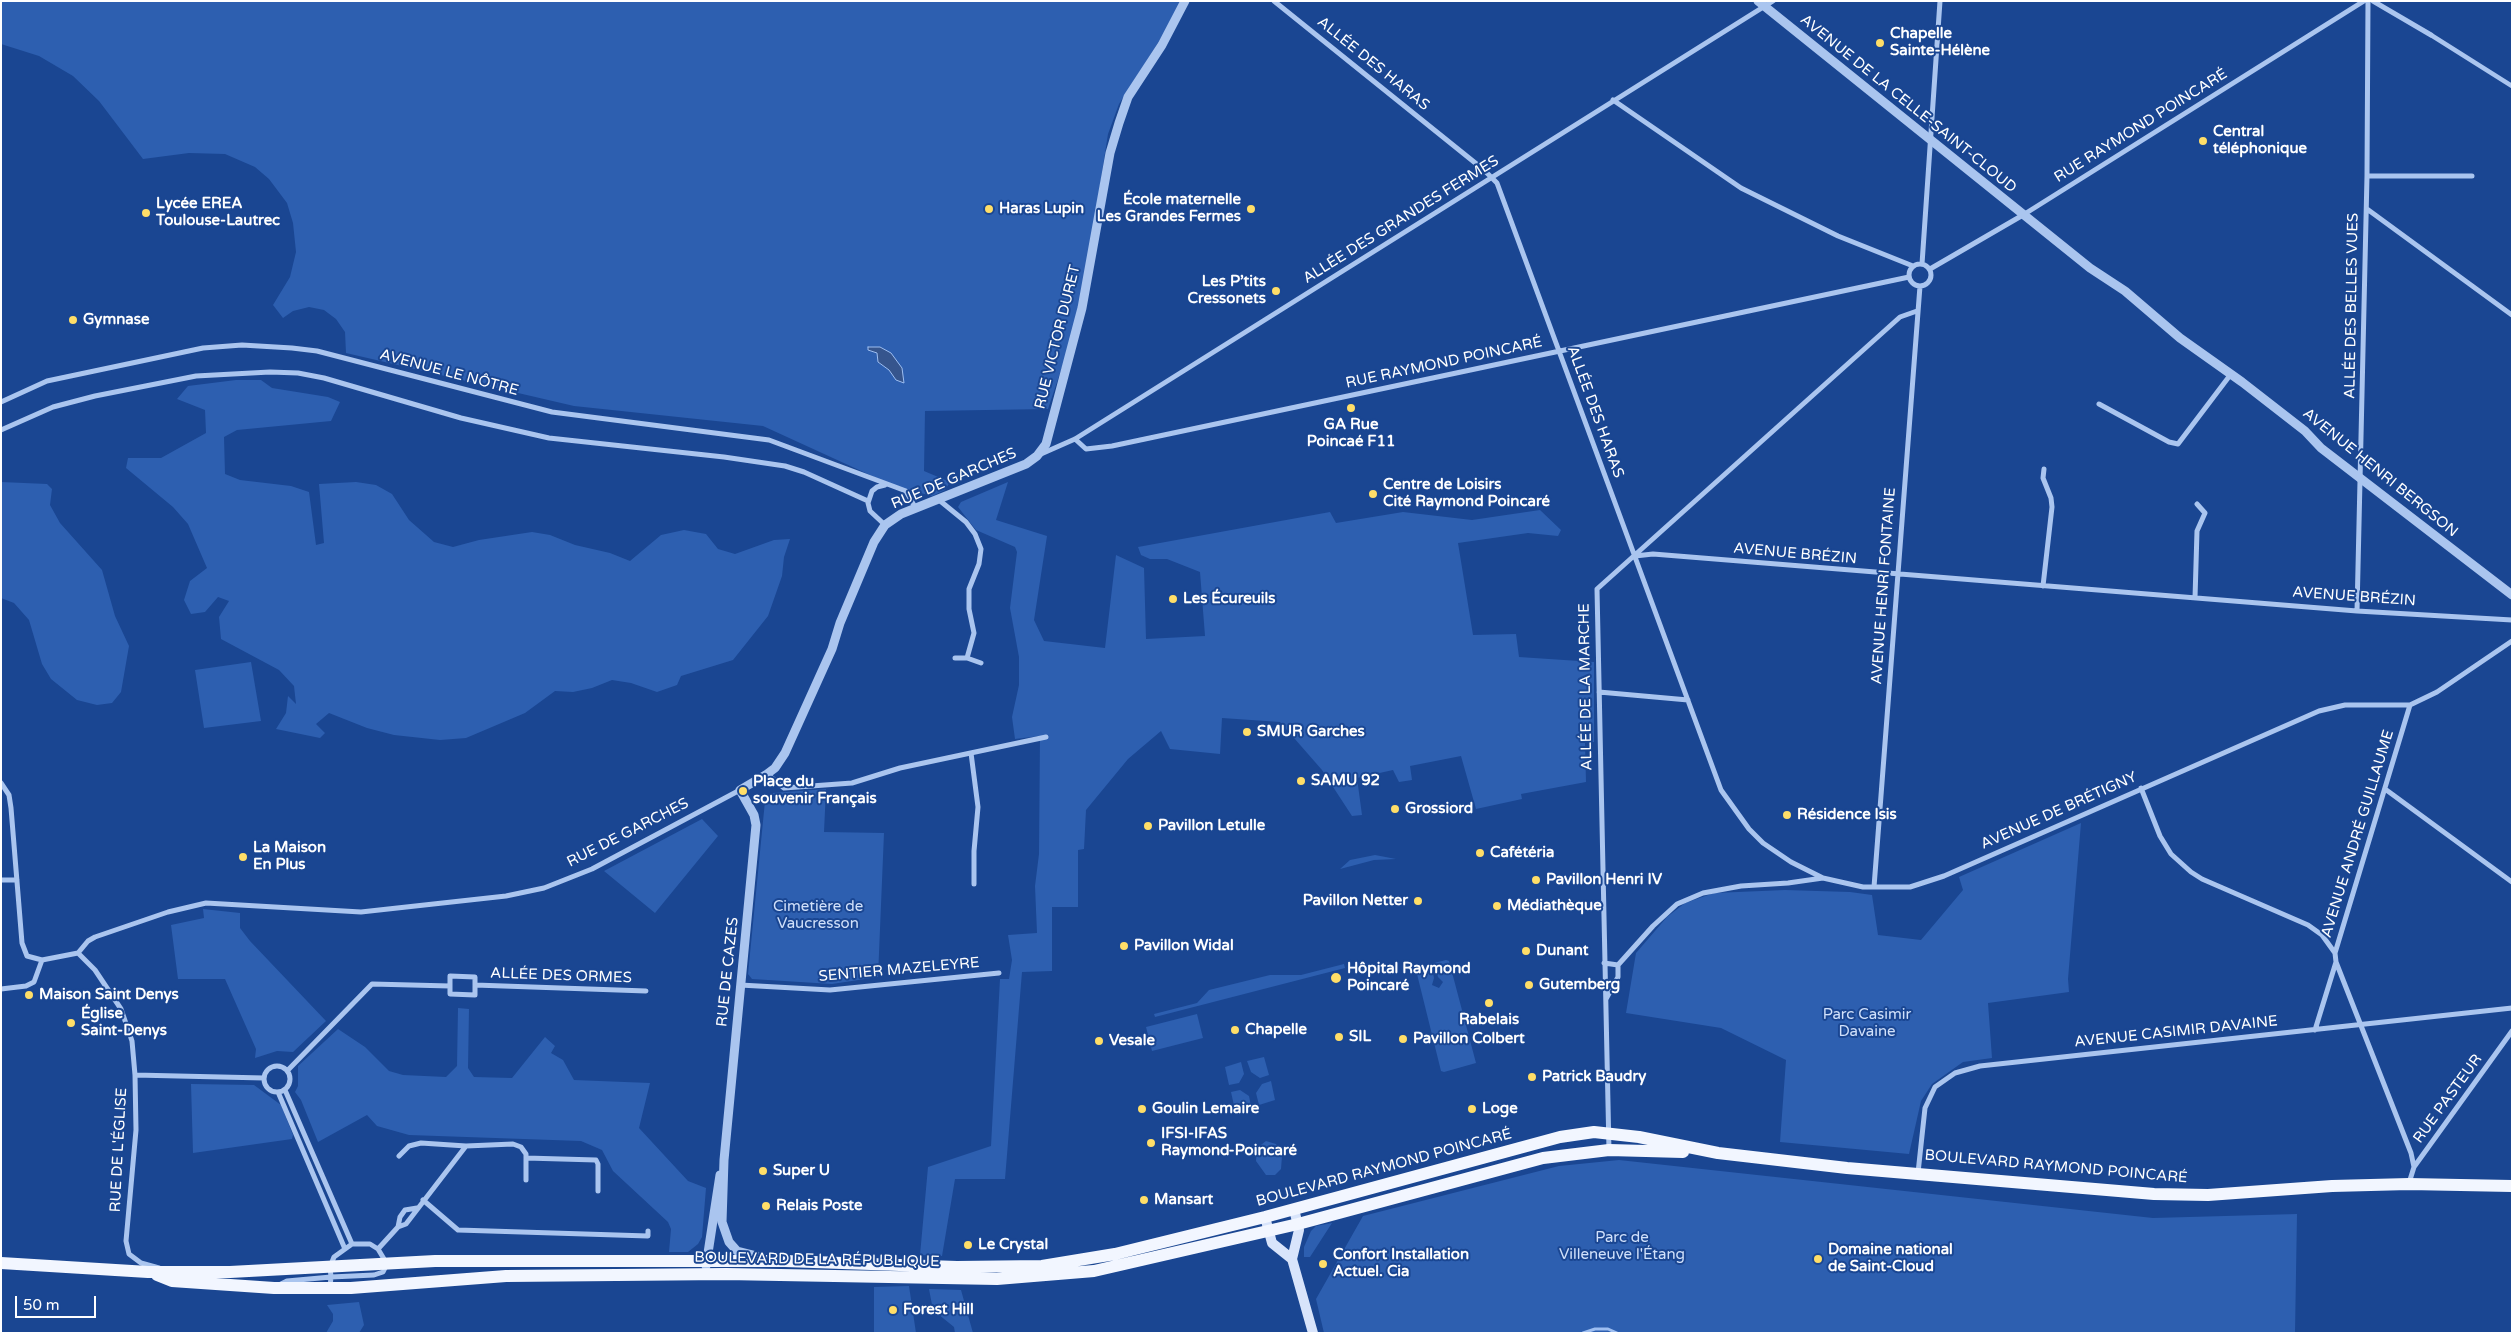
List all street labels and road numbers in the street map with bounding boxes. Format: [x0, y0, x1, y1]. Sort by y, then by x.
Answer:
street label: AVENUE DE LA CELLE-SAINT-CLOUD [1796, 11, 2020, 197]
street label: ALLÉE DES HARAS [1313, 13, 1433, 115]
street label: RUE RAYMOND POINCARÉ [2051, 65, 2231, 187]
street label: ALLÉE DES GRANDES FERMES [1300, 152, 1502, 288]
street label: ALLÉE DES BELLES VUES [2341, 213, 2363, 399]
street label: RUE VICTOR DURET [1031, 263, 1085, 411]
street label: RUE RAYMOND POINCARÉ [1344, 333, 1544, 393]
street label: ALLÉE DES HARAS [1563, 344, 1627, 480]
street label: AVENUE LE NÔTRE [378, 346, 520, 400]
street label: AVENUE HENRI BERGSON [2299, 405, 2461, 541]
street label: RUE DE GARCHES [889, 445, 1019, 513]
street label: AVENUE HENRI FONTAINE [1868, 487, 1900, 685]
street label: AVENUE BRÉZIN [1732, 540, 1858, 568]
street label: AVENUE BRÉZIN [2292, 584, 2416, 610]
street label: ALLÉE DE LA MARCHE [1576, 603, 1596, 771]
street label: AVENUE ANDRÉ GUILLAUME [2318, 728, 2398, 940]
street label: AVENUE DE BRÉTIGNY [1978, 768, 2140, 854]
street label: RUE DE GARCHES [564, 795, 692, 871]
street label: RUE DE CAZES [713, 916, 743, 1028]
street label: SENTIER MAZELEYRE [818, 954, 980, 986]
street label: ALLÉE DES ORMES [490, 965, 632, 987]
street label: AVENUE CASIMIR DAVAINE [2073, 1012, 2279, 1052]
street label: RUE PASTEUR [2410, 1051, 2486, 1147]
street label: RUE DE L'ÉGLISE [107, 1087, 131, 1213]
street label: BOULEVARD RAYMOND POINCARÉ [1254, 1125, 1514, 1211]
street label: BOULEVARD RAYMOND POINCARÉ [1924, 1147, 2188, 1187]
street label: BOULEVARD DE LA RÉPUBLIQUE [694, 1249, 940, 1271]

